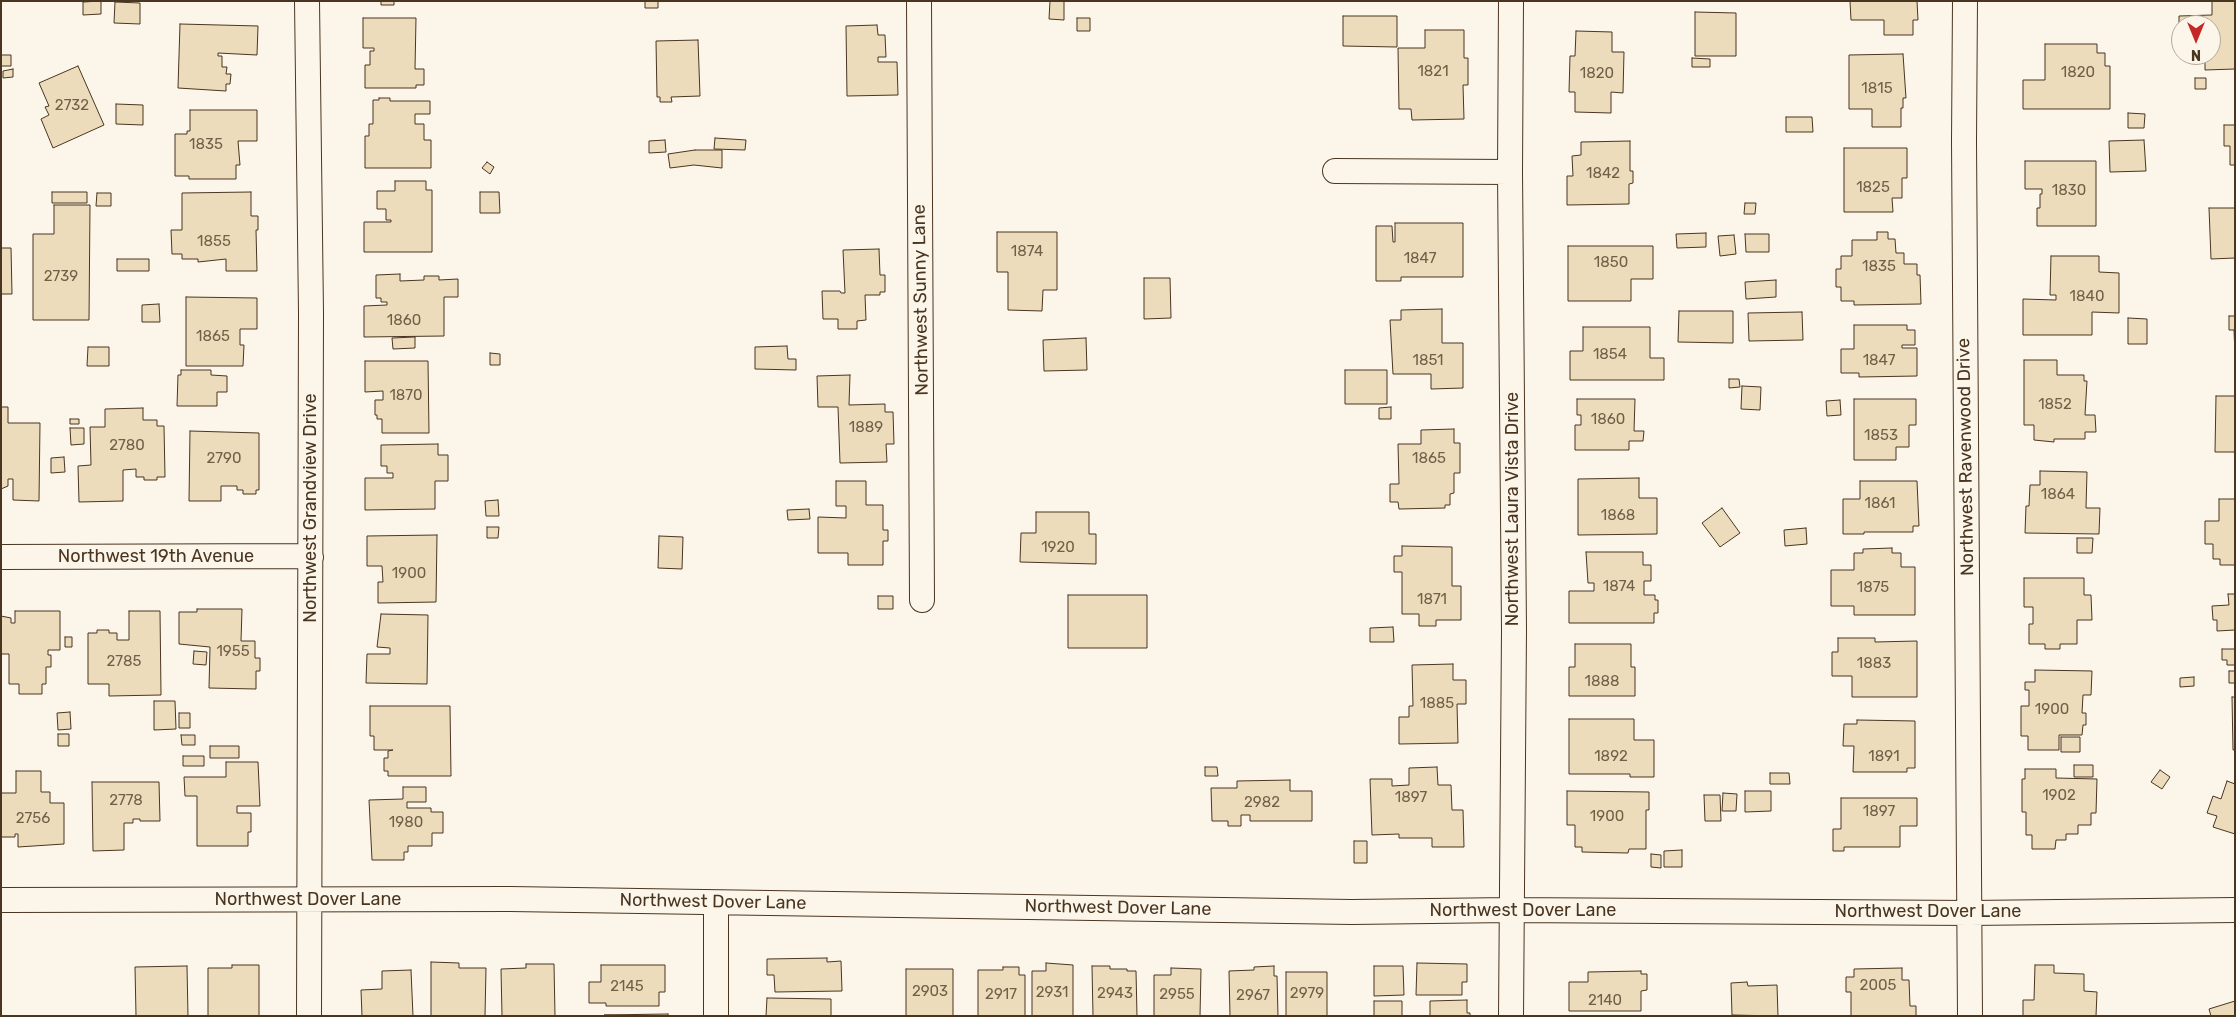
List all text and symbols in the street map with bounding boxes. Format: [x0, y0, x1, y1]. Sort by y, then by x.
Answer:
north arrow [2171, 15, 2221, 65]
text: N [2191, 46, 2201, 63]
house number: 1821 [1417, 63, 1449, 81]
house number: 1820 [2061, 64, 2095, 82]
house number: 1820 [1580, 65, 1614, 83]
house number: 1815 [1861, 80, 1893, 98]
house number: 2732 [55, 97, 89, 115]
house number: 1835 [189, 136, 223, 154]
house number: 1842 [1586, 165, 1620, 183]
house number: 1825 [1856, 179, 1890, 197]
house number: 1830 [2052, 182, 2086, 200]
street label: Northwest Sunny Lane [909, 204, 933, 396]
house number: 1855 [197, 233, 231, 251]
house number: 1874 [1011, 243, 1043, 261]
house number: 1847 [1404, 250, 1436, 268]
house number: 1850 [1594, 254, 1628, 272]
house number: 1835 [1862, 258, 1896, 276]
house number: 2739 [44, 268, 78, 286]
house number: 1840 [2070, 288, 2104, 306]
house number: 1860 [387, 312, 421, 330]
house number: 1865 [196, 328, 230, 346]
street label: Northwest Ravenwood Drive [1953, 338, 1979, 576]
house number: 1854 [1593, 346, 1627, 364]
house number: 1851 [1412, 352, 1444, 370]
house number: 1847 [1863, 352, 1895, 370]
house number: 1870 [389, 387, 423, 405]
street label: Northwest Laura Vista Drive [1502, 392, 1524, 626]
street label: Northwest Grandview Drive [300, 393, 322, 623]
house number: 1852 [2038, 396, 2072, 414]
house number: 1860 [1591, 411, 1625, 429]
house number: 1889 [849, 419, 883, 437]
house number: 1853 [1864, 427, 1898, 445]
house number: 2780 [109, 437, 145, 455]
house number: 2790 [207, 450, 241, 468]
house number: 1865 [1412, 450, 1446, 468]
house number: 1864 [2041, 486, 2075, 504]
house number: 1861 [1864, 495, 1896, 513]
house number: 1868 [1601, 507, 1635, 525]
house number: 1920 [1041, 539, 1075, 557]
street label: Northwest 19th Avenue [58, 546, 254, 568]
house number: 1900 [392, 565, 426, 583]
house number: 1874 [1603, 578, 1635, 596]
house number: 1875 [1857, 579, 1889, 597]
house number: 1871 [1417, 591, 1447, 609]
house number: 1955 [216, 643, 250, 661]
house number: 2785 [107, 653, 141, 671]
house number: 1883 [1857, 655, 1891, 673]
house number: 1888 [1584, 673, 1620, 691]
house number: 1885 [1420, 695, 1454, 713]
house number: 1900 [2035, 701, 2069, 719]
house number: 1892 [1594, 748, 1628, 766]
house number: 1891 [1868, 748, 1900, 766]
house number: 1902 [2042, 787, 2076, 805]
house number: 1897 [1395, 789, 1427, 807]
house number: 2778 [109, 792, 143, 810]
house number: 2982 [1244, 794, 1280, 812]
house number: 1897 [1863, 803, 1895, 821]
house number: 1900 [1590, 808, 1624, 826]
house number: 2756 [16, 810, 50, 828]
house number: 1980 [389, 814, 423, 832]
street label: Northwest Dover Lane [215, 889, 401, 911]
street label: Northwest Dover Lane [619, 890, 807, 914]
street label: Northwest Dover Lane [1024, 896, 1212, 920]
street label: Northwest Dover Lane [1430, 900, 1616, 922]
street label: Northwest Dover Lane [1835, 901, 2021, 923]
house number: 2005 [1860, 977, 1896, 995]
house number: 2145 [610, 978, 644, 996]
house number: 2903 [912, 983, 948, 1001]
house number: 2931 [1036, 984, 1068, 1002]
house number: 2943 [1097, 985, 1133, 1003]
house number: 2979 [1290, 985, 1324, 1003]
house number: 2917 [985, 986, 1017, 1004]
house number: 2955 [1159, 986, 1195, 1004]
house number: 2967 [1236, 987, 1270, 1005]
house number: 2140 [1588, 992, 1622, 1010]

